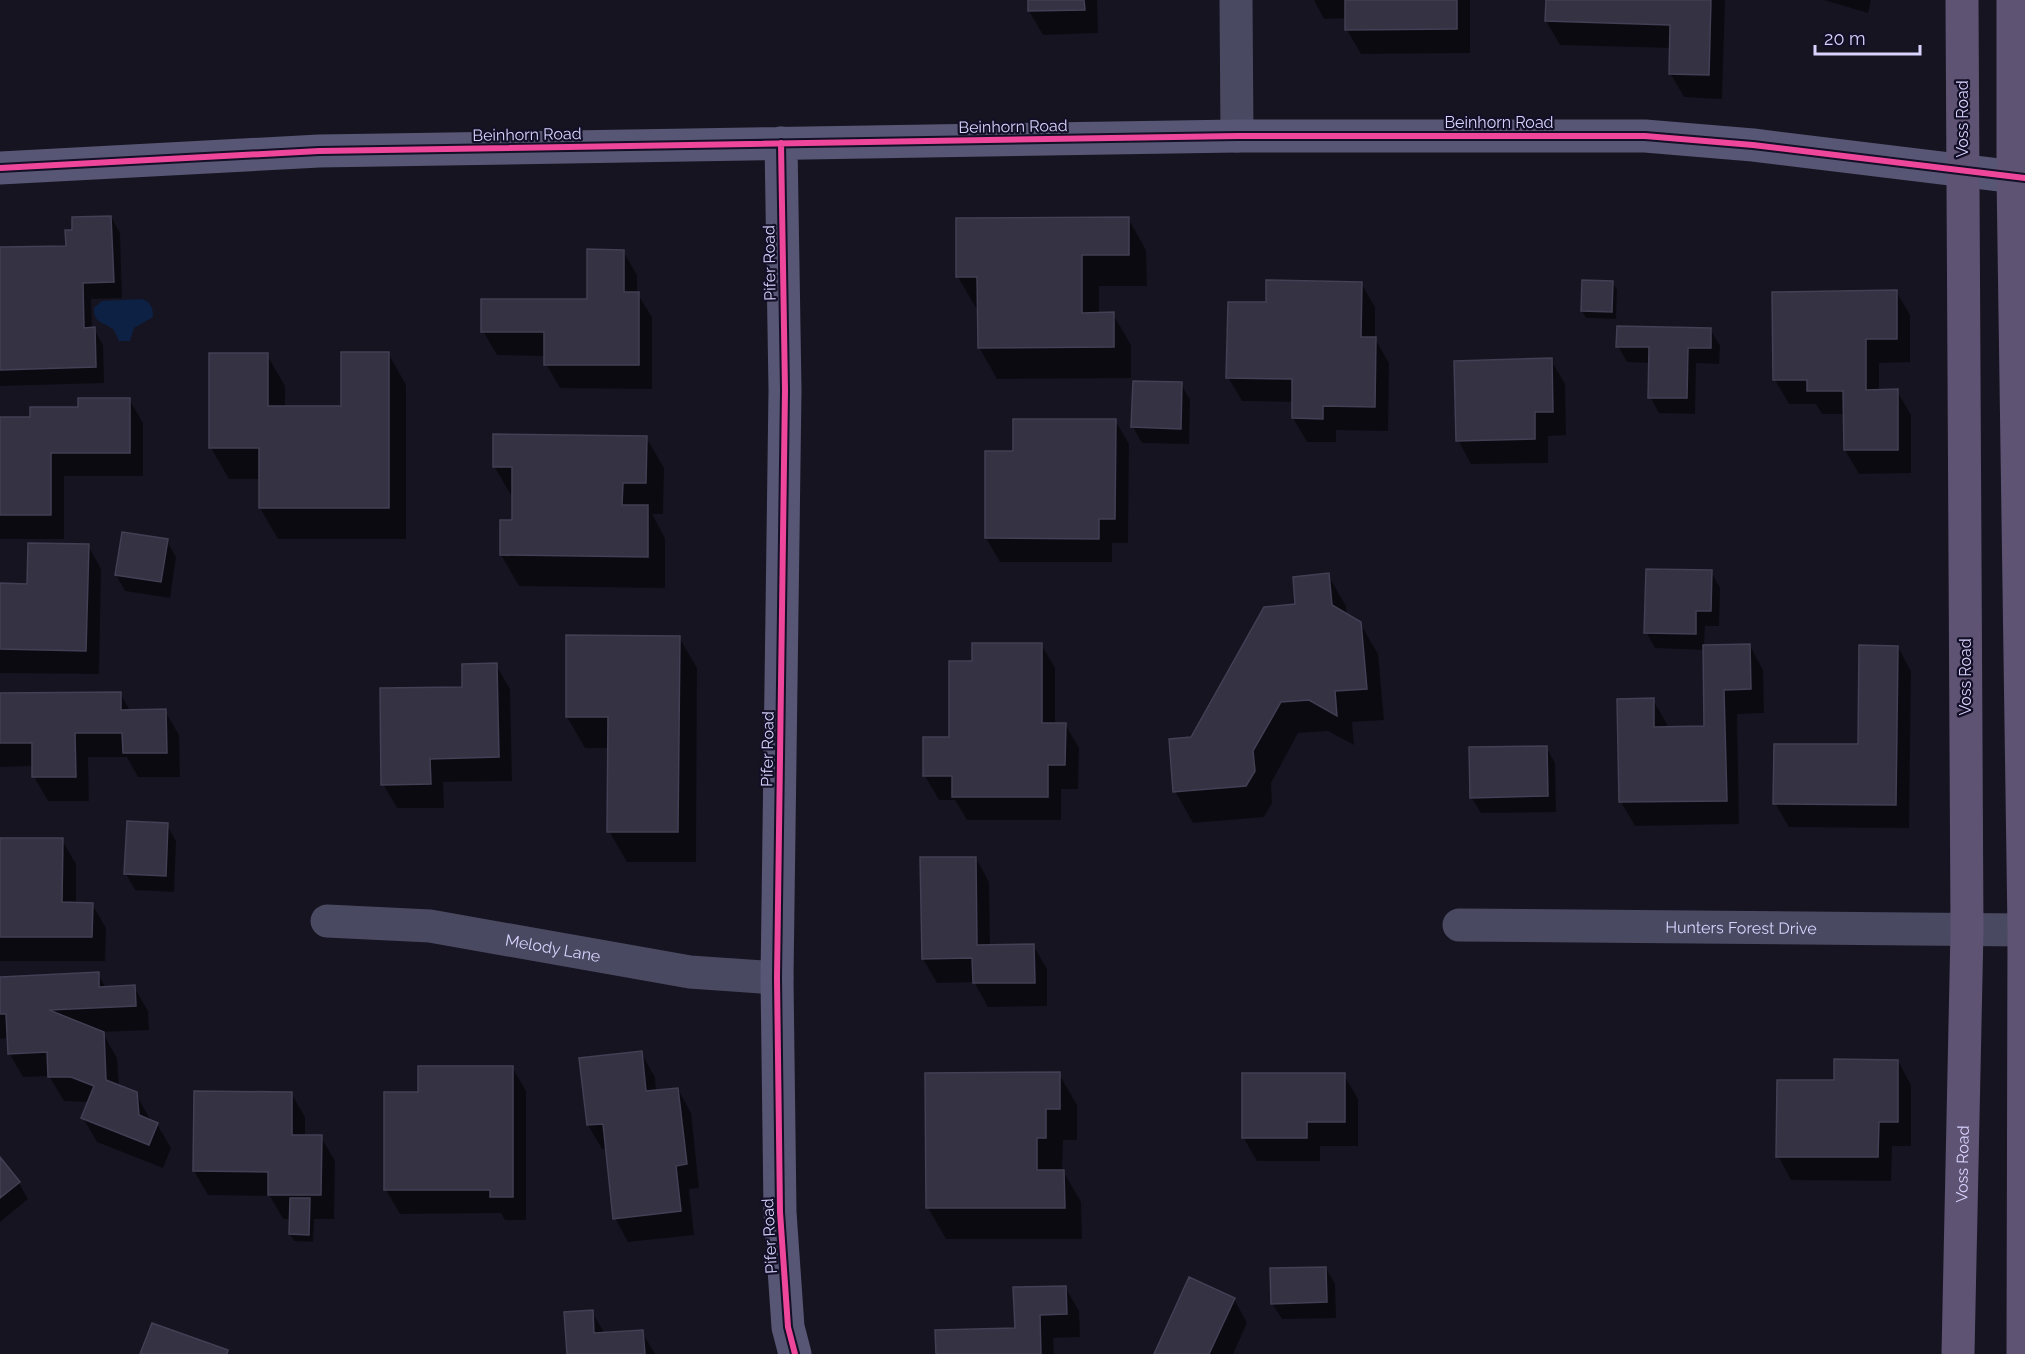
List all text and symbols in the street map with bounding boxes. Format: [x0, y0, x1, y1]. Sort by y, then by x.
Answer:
scale bar [1815, 18, 1920, 56]
text: 20 m [1824, 28, 1866, 49]
street label: Voss Road [1953, 80, 1972, 158]
street label: Beinhorn Road [1444, 113, 1554, 132]
street label: Beinhorn Road [958, 116, 1068, 137]
street label: Beinhorn Road [472, 124, 582, 145]
street label: Pifer Road [759, 225, 780, 301]
street label: Voss Road [1956, 638, 1975, 716]
street label: Pifer Road [757, 711, 778, 787]
street label: Hunters Forest Drive [1665, 918, 1817, 938]
street label: Melody Lane [504, 931, 602, 966]
street label: Voss Road [1952, 1125, 1973, 1203]
street label: Pifer Road [758, 1198, 781, 1274]

